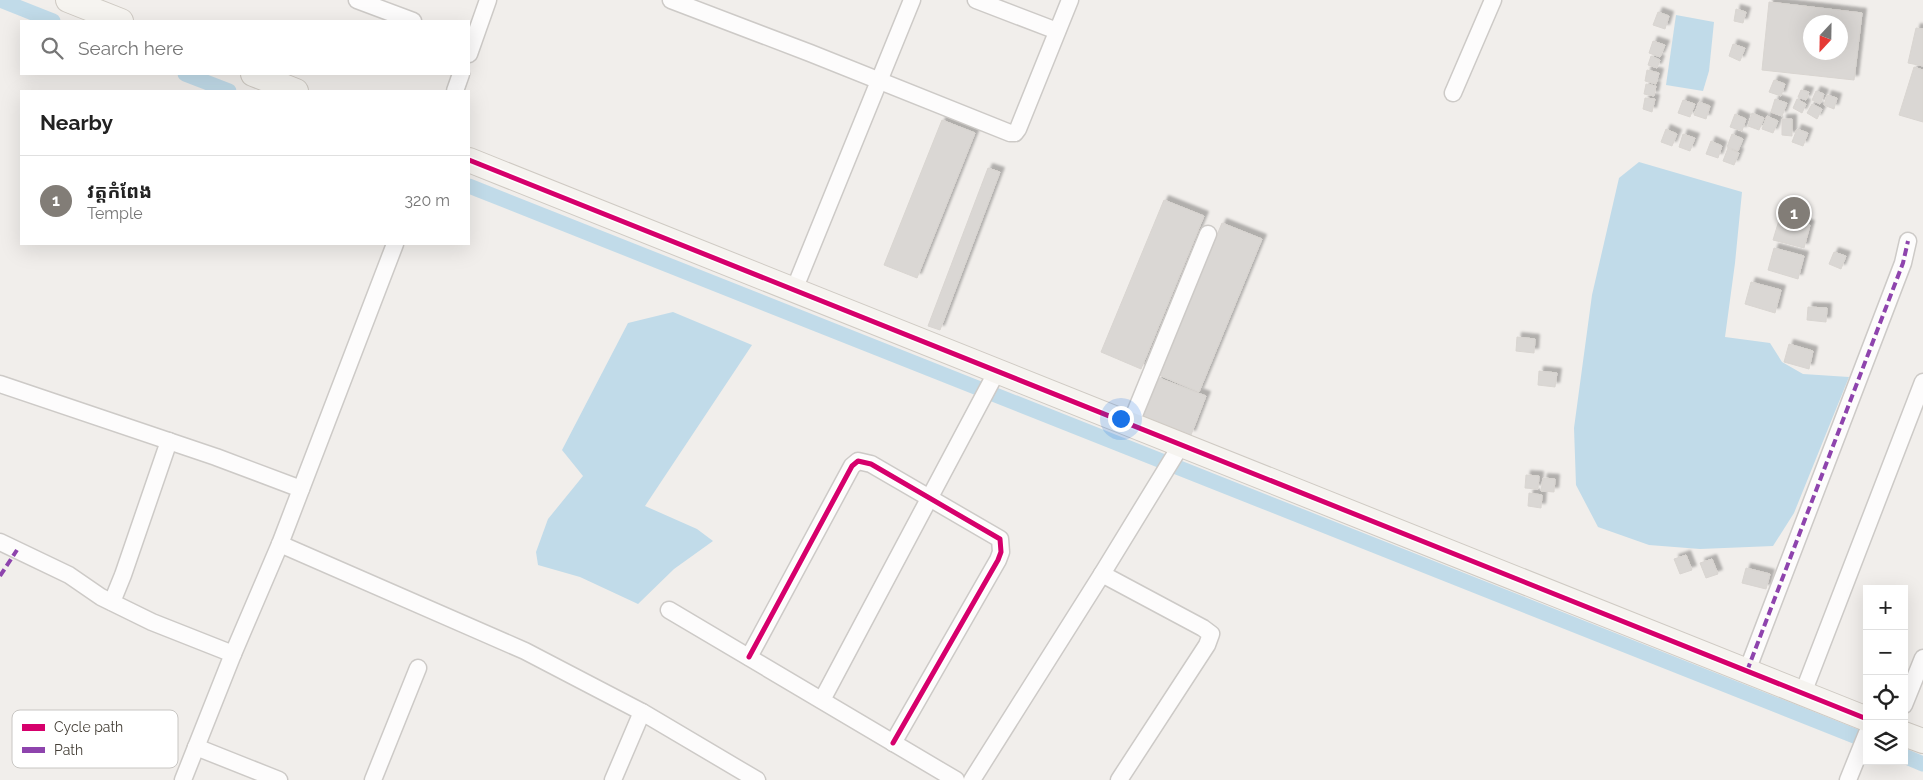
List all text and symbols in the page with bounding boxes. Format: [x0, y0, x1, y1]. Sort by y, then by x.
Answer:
north arrow [1803, 15, 1848, 60]
search box [20, 20, 470, 75]
icon: search [38, 34, 66, 62]
text: Search here [78, 37, 184, 59]
text: Nearby [40, 110, 113, 135]
text: វត្តកំពែង [87, 180, 152, 202]
text: 1 [52, 191, 60, 210]
text: 320 m [405, 191, 450, 210]
pin: 1 [1778, 194, 1810, 232]
text: Temple [87, 204, 143, 223]
your location [1108, 406, 1134, 432]
map controls [1863, 585, 1908, 765]
button: + [1863, 585, 1908, 630]
button: − [1863, 630, 1908, 675]
button: locate [1863, 675, 1908, 720]
legend [12, 710, 178, 768]
text: Cycle path [54, 719, 123, 735]
button: layers [1863, 720, 1908, 765]
text: Path [54, 742, 83, 758]

